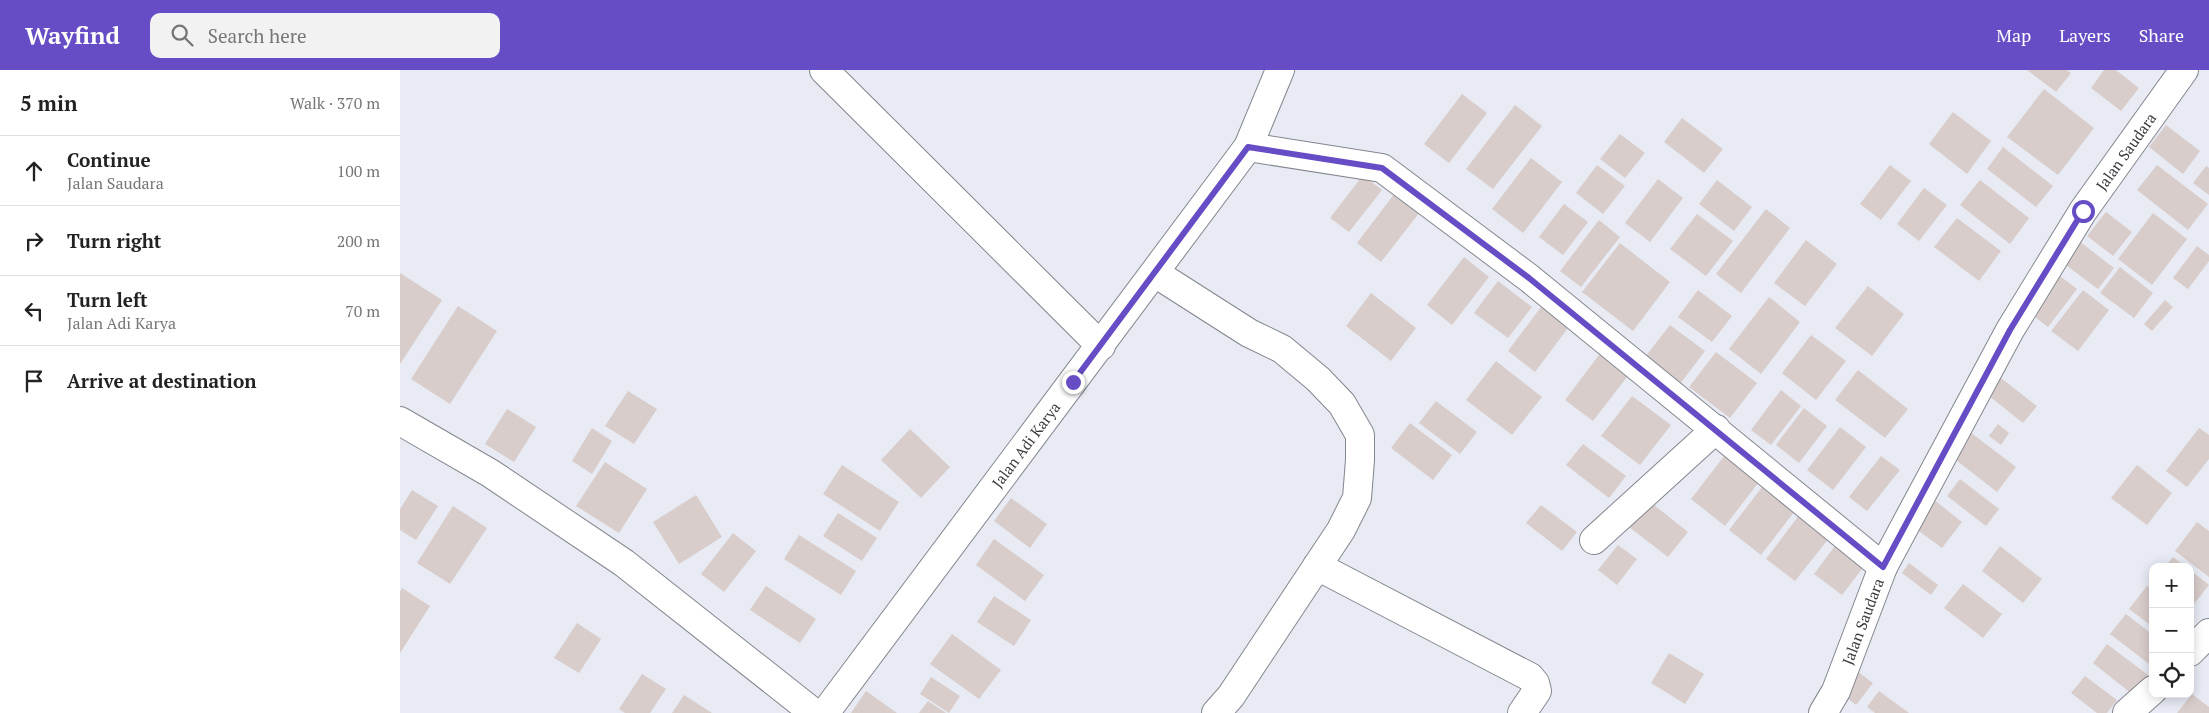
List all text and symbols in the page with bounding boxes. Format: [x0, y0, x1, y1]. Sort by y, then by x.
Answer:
search box [150, 13, 500, 58]
text: Wayfind [25, 19, 120, 51]
icon: search [168, 21, 196, 49]
text: Search here [208, 23, 307, 48]
text: Map [1996, 23, 2031, 47]
text: Layers [2059, 23, 2111, 47]
text: Share [2139, 23, 2184, 47]
text: 5 min [20, 89, 77, 117]
text: Walk · 370 m [290, 92, 380, 114]
street label: Jalan Saudara [2091, 108, 2161, 194]
text: Continue [67, 147, 151, 172]
icon: ahead [20, 157, 48, 185]
text: 100 m [337, 160, 380, 182]
text: Jalan Saudara [67, 172, 164, 194]
route start [2072, 200, 2095, 223]
icon: right [20, 227, 48, 255]
text: Turn right [67, 228, 161, 253]
text: 200 m [337, 230, 380, 252]
text: Turn left [67, 287, 148, 312]
icon: left [20, 297, 48, 325]
text: 70 m [345, 300, 380, 322]
text: Jalan Adi Karya [67, 312, 176, 334]
icon: arrive [20, 367, 48, 395]
text: Arrive at destination [67, 368, 256, 393]
route end [1062, 371, 1085, 394]
street label: Jalan Adi Karya [987, 397, 1064, 492]
map controls [2149, 563, 2194, 698]
button: + [2149, 563, 2194, 608]
street label: Jalan Saudara [1837, 575, 1888, 667]
button: − [2149, 608, 2194, 653]
button: locate [2149, 653, 2194, 698]

